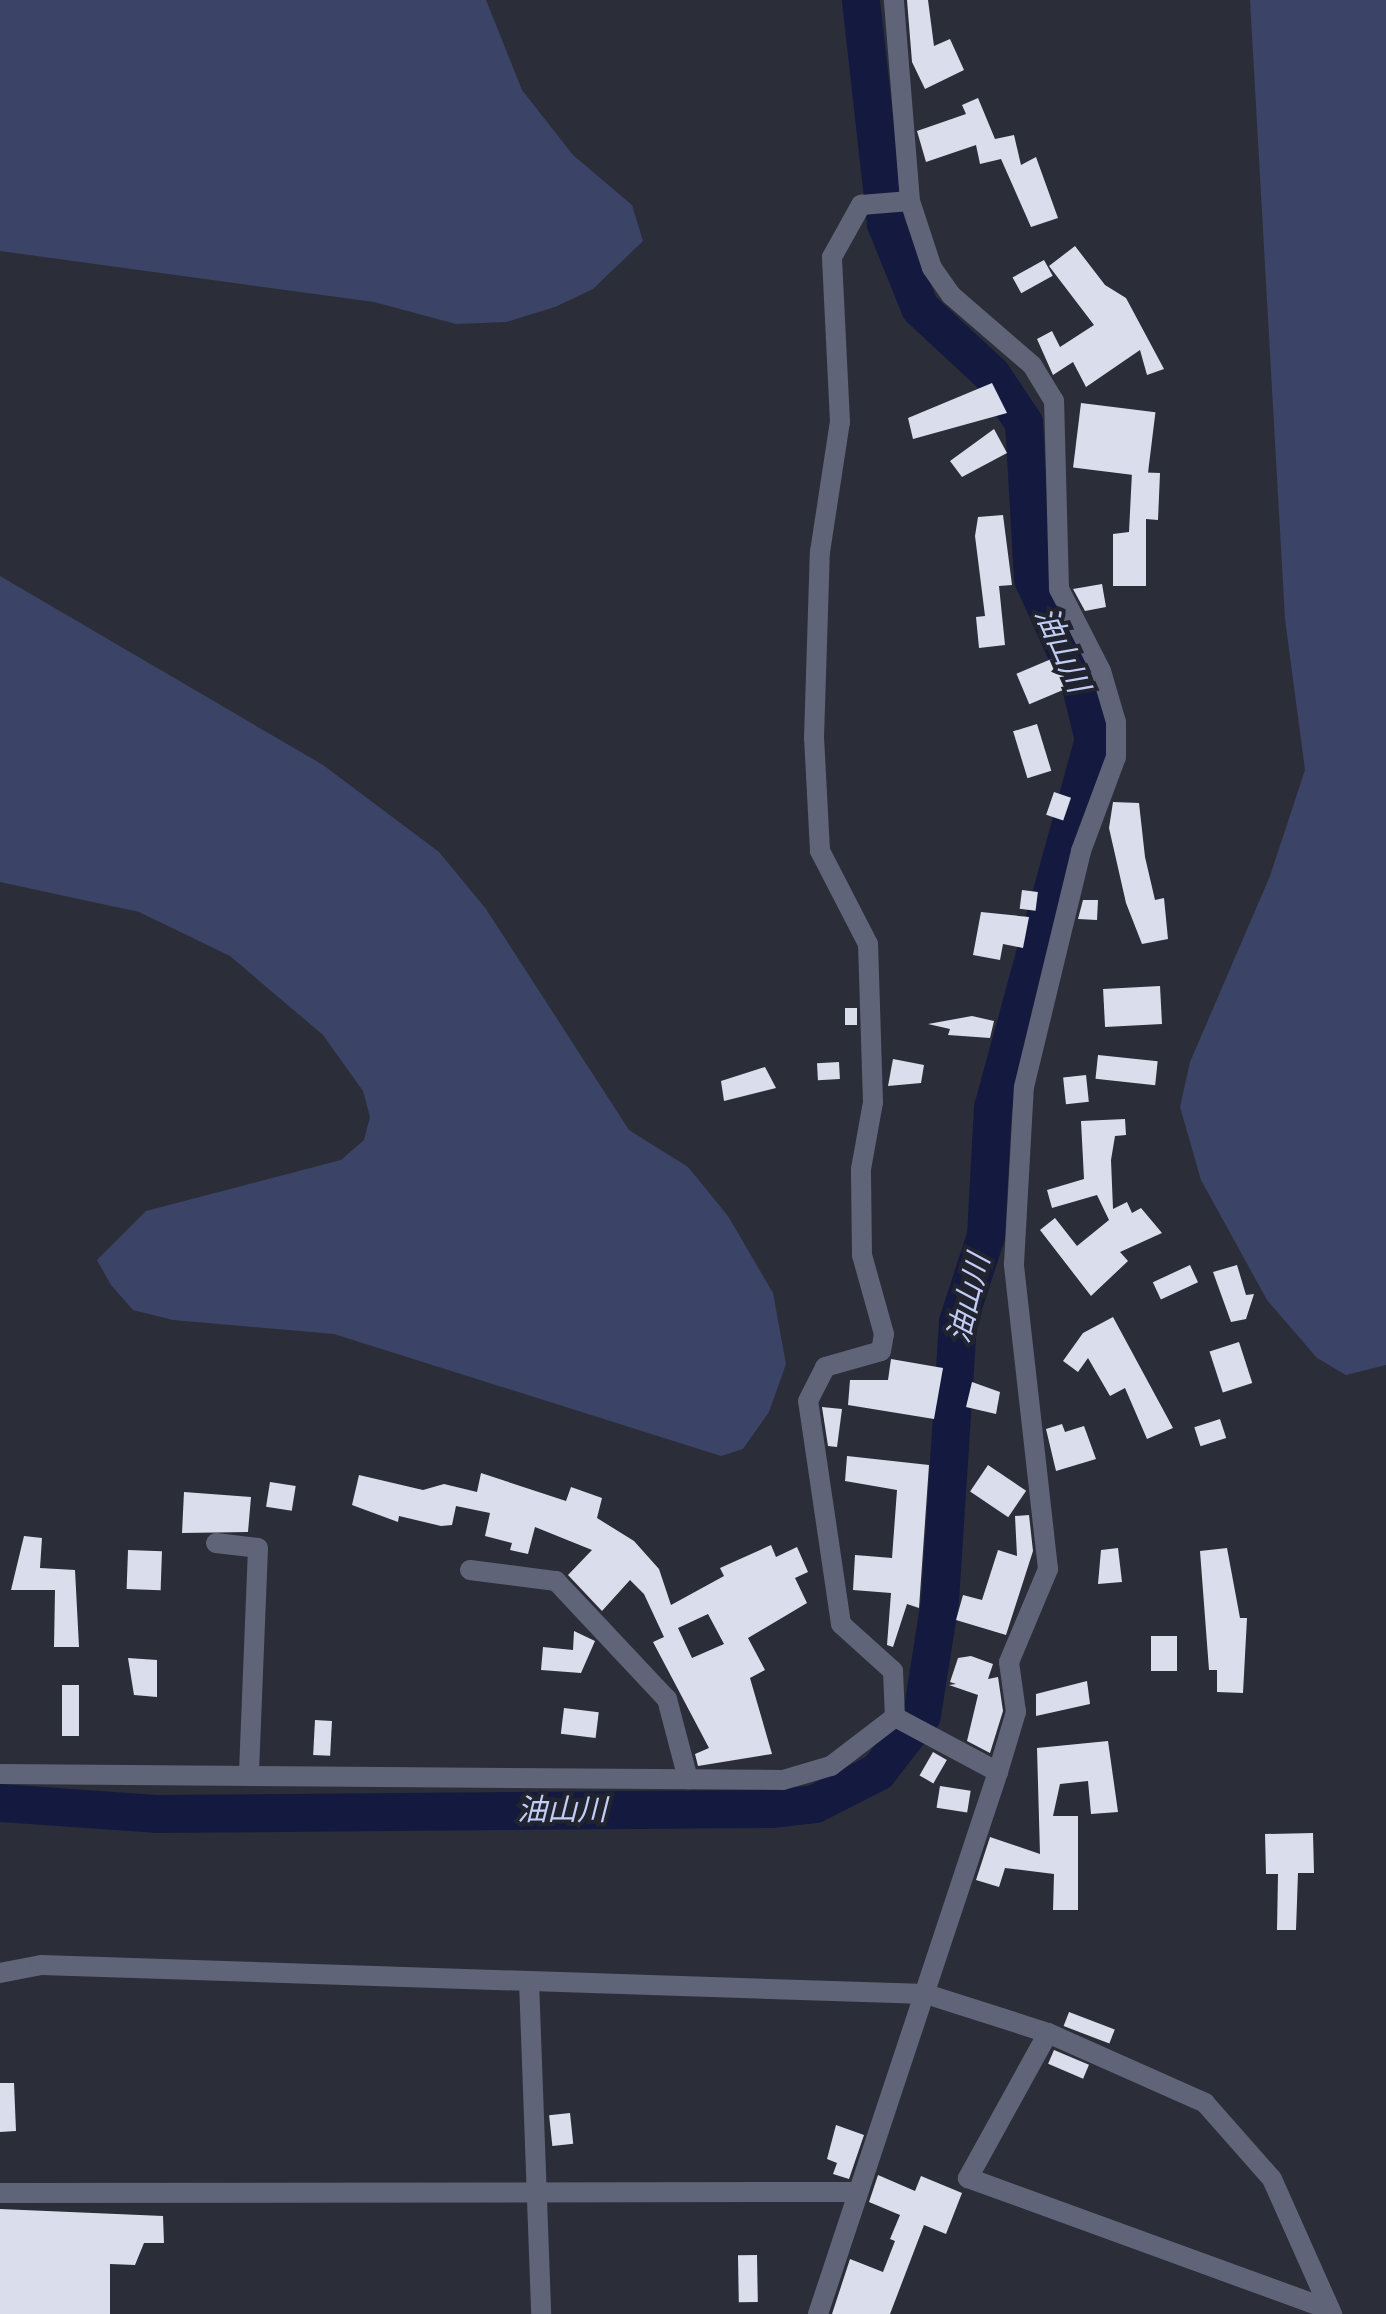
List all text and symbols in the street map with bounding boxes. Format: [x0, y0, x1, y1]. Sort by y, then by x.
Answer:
water label: 油山川 [1026, 602, 1096, 698]
water label: 油山川 [942, 1251, 998, 1347]
water label: 油山川 [517, 1793, 607, 1829]

